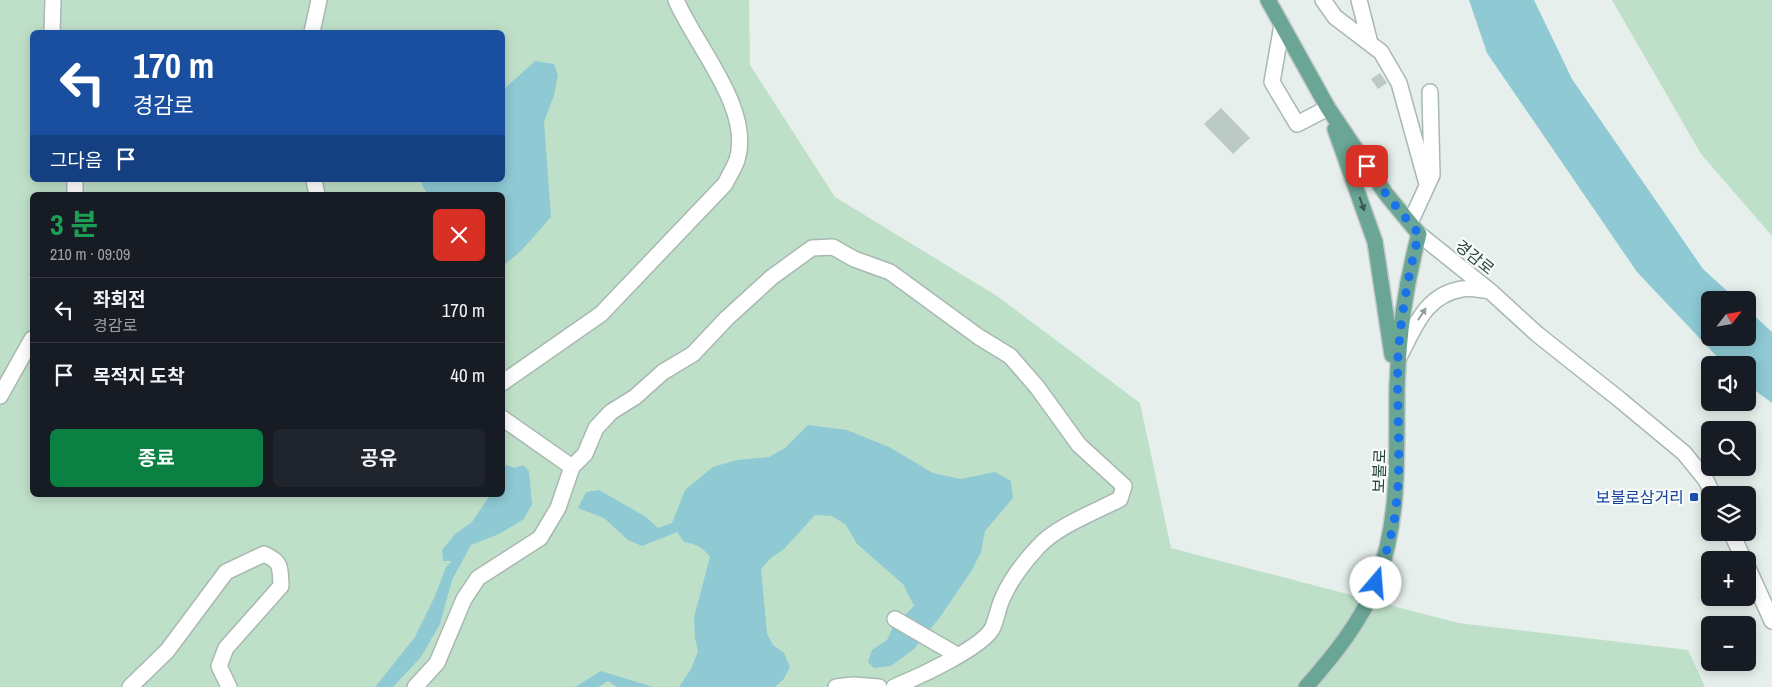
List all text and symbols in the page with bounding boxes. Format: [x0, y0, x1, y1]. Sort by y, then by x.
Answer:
text: 170 m [133, 42, 214, 89]
icon: left [50, 50, 115, 115]
text: 경감로 [133, 90, 194, 120]
icon: arrive [112, 145, 140, 173]
pin [1346, 145, 1388, 187]
text: 그다음 [50, 147, 102, 173]
icon: arrive [1353, 152, 1381, 180]
one-way arrow [1358, 197, 1366, 212]
text: 3 분 [50, 204, 98, 244]
button: close [433, 209, 485, 261]
street label: 경감로 [1451, 235, 1499, 280]
text: 210 m · 09:09 [50, 243, 130, 265]
text: 좌회전 [93, 286, 145, 312]
north arrow [1701, 291, 1756, 346]
map controls [1701, 291, 1756, 671]
icon: left [50, 296, 78, 324]
text: 170 m [442, 297, 485, 323]
one-way arrow [1418, 308, 1427, 321]
text: 경감로 [93, 314, 137, 336]
button: sound [1701, 356, 1756, 411]
icon: arrive [50, 361, 78, 389]
text: 40 m [450, 362, 485, 388]
text: 목적지 도착 [93, 363, 185, 389]
button: search [1701, 421, 1756, 476]
button: 종료 [50, 429, 263, 487]
button: 공유 [273, 429, 485, 487]
street label: 보불로 [1367, 448, 1391, 493]
place label: 보불로삼거리 [1596, 486, 1684, 508]
button: layers [1701, 486, 1756, 541]
marker: 보불로삼거리 [1688, 491, 1700, 503]
button: + [1701, 551, 1756, 606]
position arrow [1349, 556, 1401, 608]
button: − [1701, 616, 1756, 671]

